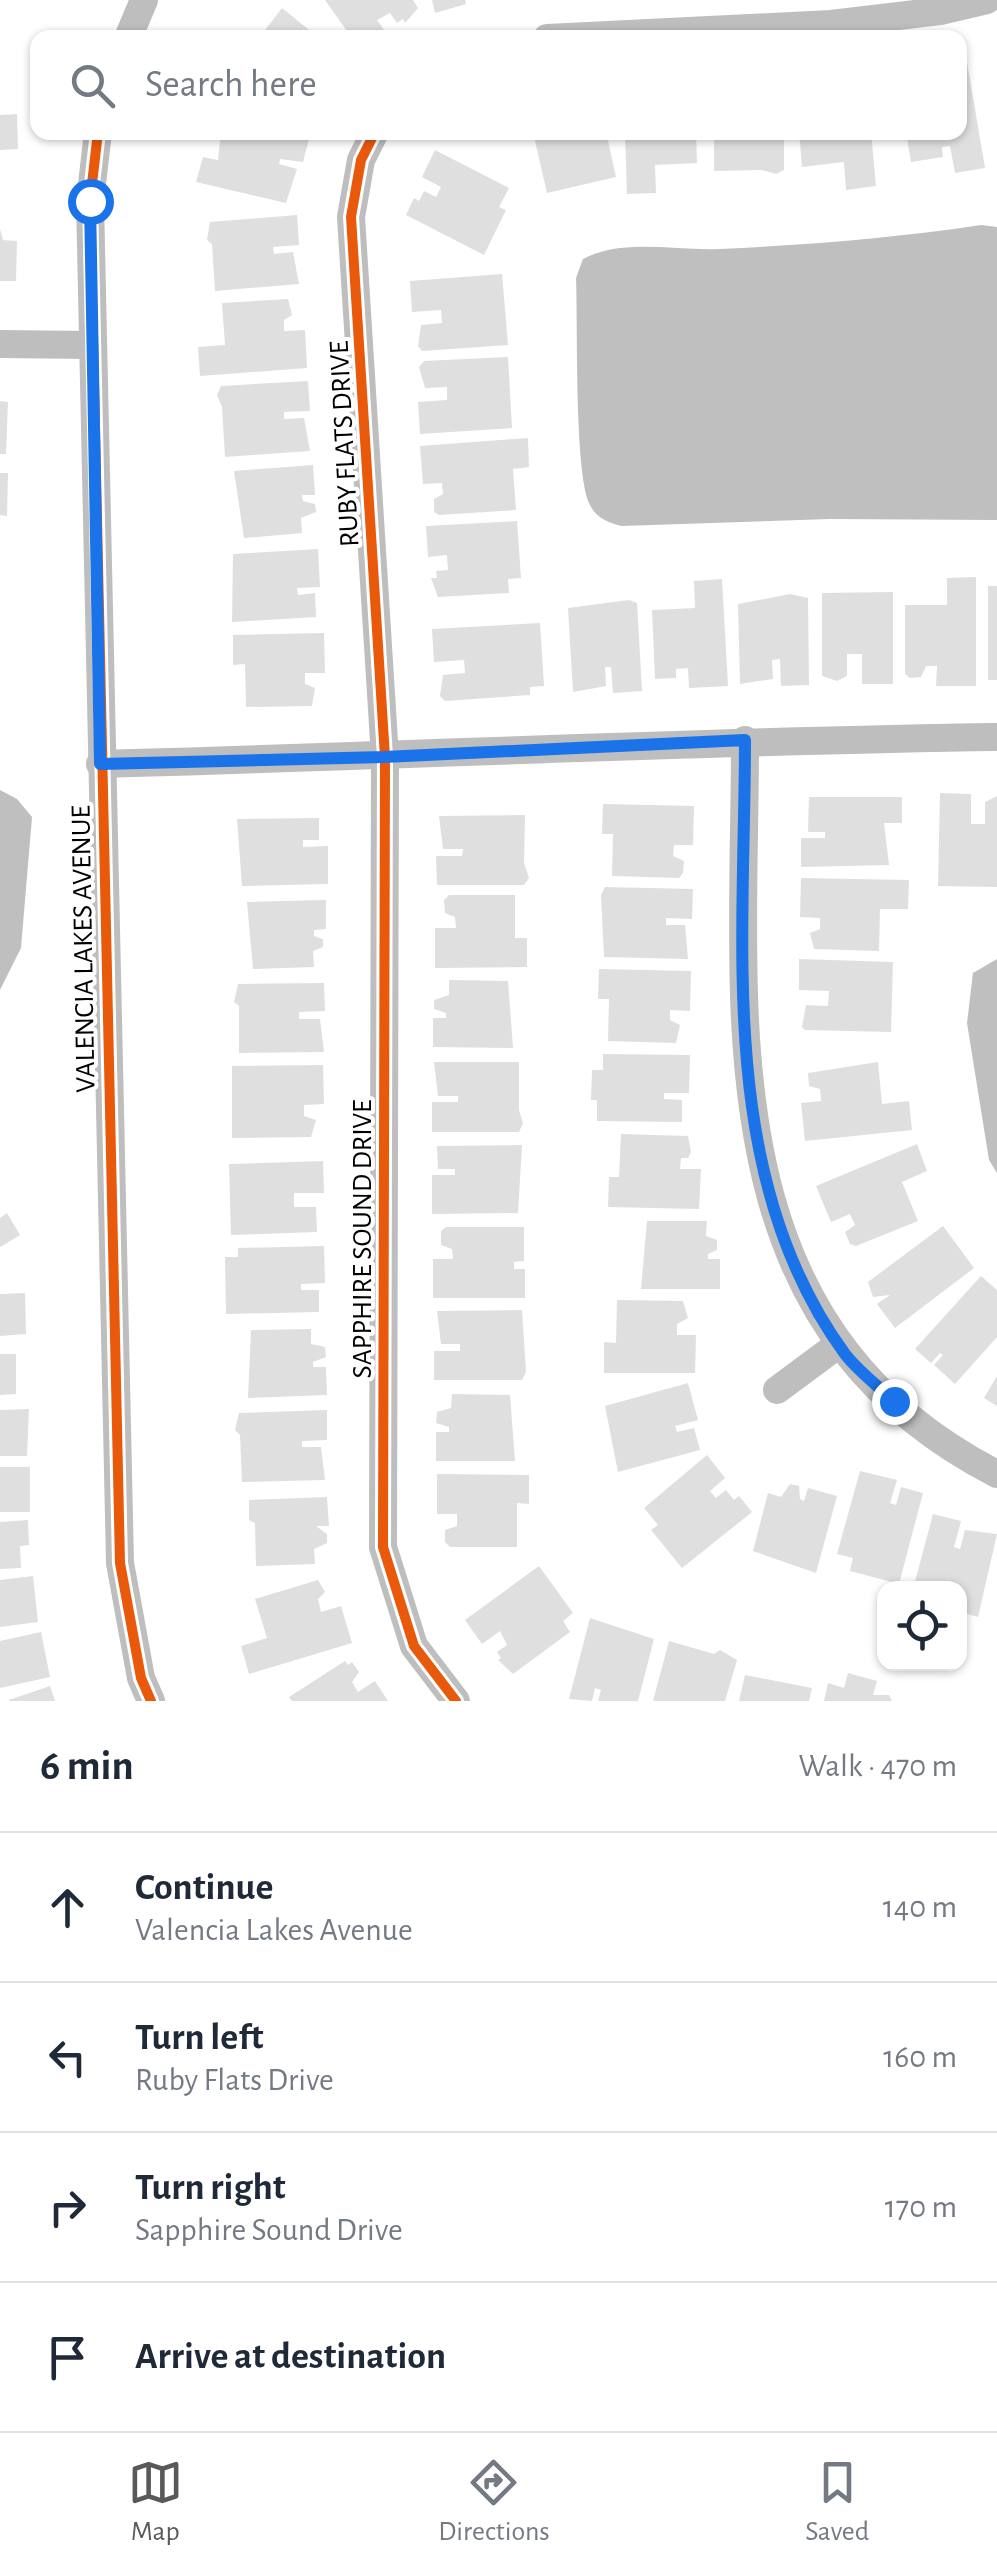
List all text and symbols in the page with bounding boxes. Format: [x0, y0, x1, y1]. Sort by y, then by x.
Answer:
search box [30, 30, 967, 140]
icon: search [65, 58, 120, 113]
text: Search here [145, 66, 317, 104]
route start [68, 179, 114, 225]
street label: RUBY FLATS DRIVE [326, 340, 364, 548]
street label: VALENCIA LAKES AVENUE [67, 805, 101, 1093]
street label: SAPPHIRE SOUND DRIVE [349, 1099, 377, 1379]
route end [872, 1379, 918, 1425]
map controls [877, 1581, 967, 1671]
button: locate [877, 1581, 967, 1671]
text: 6 min [40, 1745, 134, 1787]
text: Walk · 470 m [798, 1750, 957, 1782]
text: Continue [135, 1869, 273, 1907]
icon: ahead [40, 1880, 95, 1935]
text: 140 m [883, 1891, 957, 1923]
text: Valencia Lakes Avenue [135, 1914, 413, 1946]
text: Turn left [135, 2019, 263, 2057]
icon: left [40, 2030, 95, 2085]
text: 160 m [883, 2041, 957, 2073]
text: Ruby Flats Drive [135, 2064, 334, 2096]
text: Turn right [135, 2169, 285, 2207]
icon: right [40, 2180, 95, 2235]
text: 170 m [885, 2191, 957, 2223]
text: Sapphire Sound Drive [135, 2214, 403, 2246]
icon: arrive [40, 2330, 95, 2385]
text: Arrive at destination [135, 2338, 446, 2376]
tab: Map [128, 2455, 183, 2549]
tab: Directions [438, 2455, 550, 2549]
tab: Saved [805, 2455, 869, 2549]

